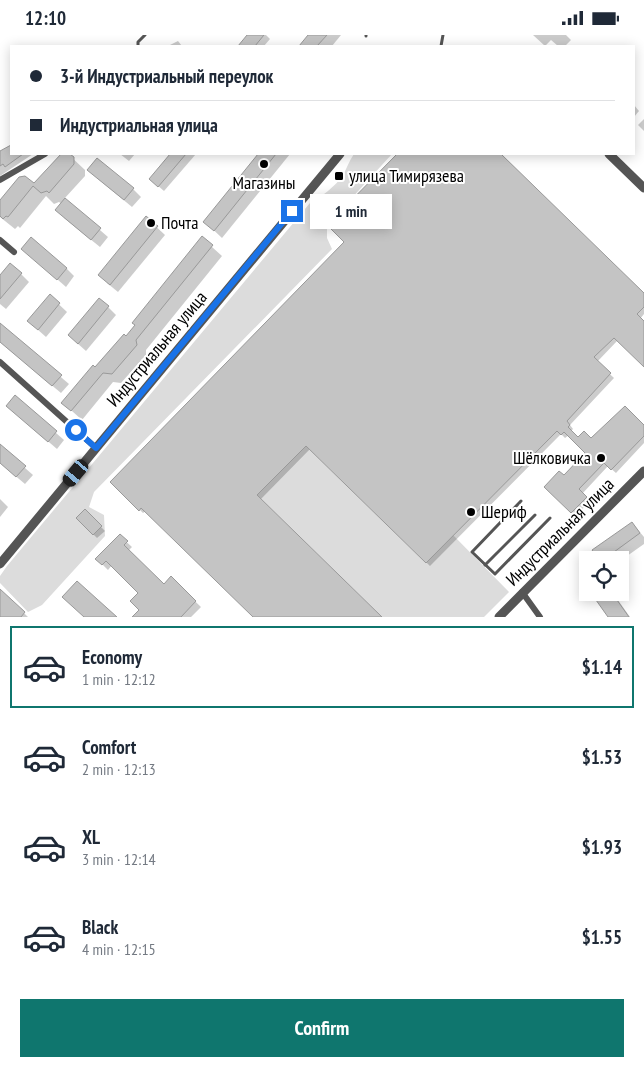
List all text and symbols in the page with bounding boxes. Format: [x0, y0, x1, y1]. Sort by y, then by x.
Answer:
text: 12:10 [25, 6, 66, 30]
text: 3-й Индустриальный переулок [60, 64, 273, 88]
text: Индустриальная улица [60, 113, 218, 137]
marker: Магазины [258, 158, 270, 170]
place label: улица Тимирязева [349, 164, 464, 187]
marker: улица Тимирязева [333, 170, 345, 182]
place label: Магазины [233, 171, 295, 194]
callout: 1 min [310, 193, 392, 229]
route end [281, 200, 303, 222]
text: 1 min [335, 201, 367, 221]
place label: Почта [161, 211, 198, 234]
marker: Почта [145, 217, 157, 229]
street label: Индустриальная улица [102, 286, 212, 411]
route start [65, 419, 87, 441]
place label: Шёлковичка [513, 446, 591, 469]
marker: Шёлковичка [595, 452, 607, 464]
car [60, 457, 91, 489]
street label: Индустриальная улица [501, 473, 619, 591]
place label: Шериф [481, 500, 527, 523]
marker: Шериф [465, 506, 477, 518]
map controls [579, 551, 629, 601]
button: locate [579, 551, 629, 601]
icon: car [22, 645, 67, 690]
text: Economy [82, 645, 142, 669]
text: $1.14 [582, 655, 622, 679]
text: 1 min · 12:12 [82, 669, 156, 689]
icon: car [22, 735, 67, 780]
text: Comfort [82, 735, 136, 759]
text: $1.53 [582, 745, 622, 769]
text: 2 min · 12:13 [82, 759, 156, 779]
icon: car [22, 825, 67, 870]
text: XL [82, 825, 100, 849]
text: $1.93 [582, 835, 622, 859]
text: 3 min · 12:14 [82, 849, 156, 869]
icon: car [22, 915, 67, 960]
text: Black [82, 915, 118, 939]
text: $1.55 [582, 925, 622, 949]
text: 4 min · 12:15 [82, 939, 156, 959]
button: Confirm [20, 999, 624, 1057]

